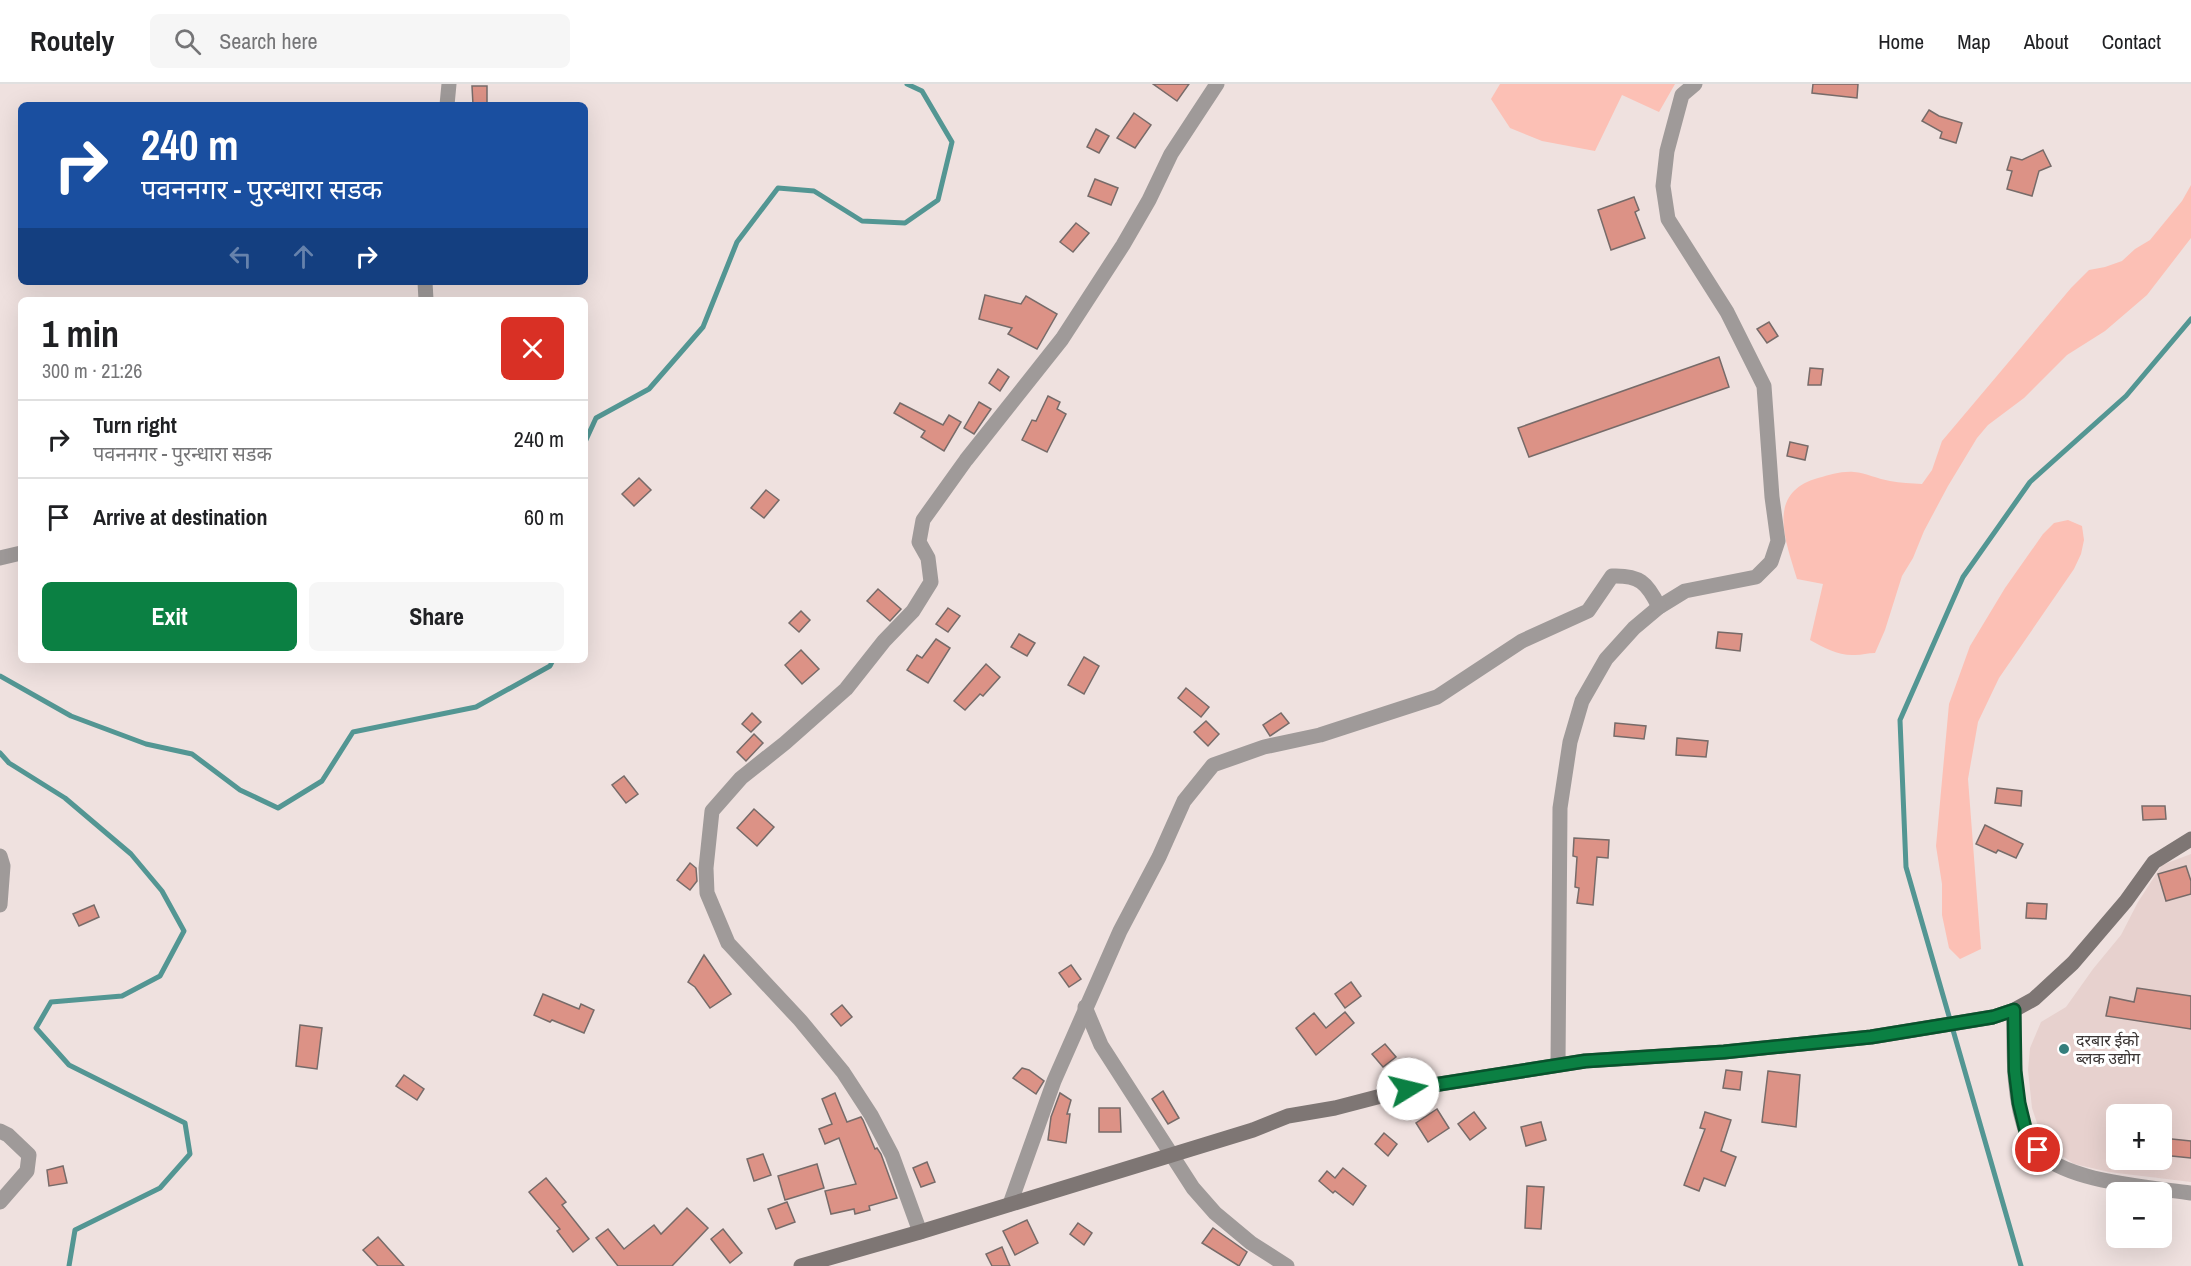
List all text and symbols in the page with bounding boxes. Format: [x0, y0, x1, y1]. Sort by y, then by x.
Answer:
search box [150, 14, 570, 68]
text: Routely [30, 22, 114, 60]
icon: search [171, 25, 204, 58]
text: Search here [219, 26, 317, 56]
text: Home [1878, 27, 1924, 56]
text: Map [1957, 27, 1991, 56]
text: About [2024, 27, 2069, 56]
text: Contact [2102, 27, 2161, 56]
text: 240 m [141, 117, 239, 173]
icon: right [42, 126, 120, 204]
text: पवननगर - पुरन्धारा सडक [141, 171, 382, 207]
icon: left [224, 240, 257, 273]
icon: ahead [287, 240, 320, 273]
icon: right [350, 240, 383, 273]
text: 1 min [42, 310, 119, 358]
button: close [501, 317, 564, 380]
text: 300 m · 21:26 [42, 357, 142, 384]
text: Turn right [93, 410, 177, 440]
icon: right [42, 423, 75, 456]
text: 240 m [514, 424, 564, 454]
text: पवननगर - पुरन्धारा सडक [93, 440, 272, 467]
icon: arrive [42, 501, 75, 534]
text: Arrive at destination [93, 502, 267, 532]
text: 60 m [524, 502, 564, 532]
button: Exit [42, 582, 297, 651]
button: Share [309, 582, 564, 651]
place label: दरबार ईको ब्लक उद्योग [2076, 1029, 2141, 1069]
marker: दरबार ईको ब्लक उद्योग [2057, 1042, 2071, 1056]
position arrow [1376, 1057, 1440, 1121]
map controls [2106, 1104, 2172, 1248]
button: + [2106, 1104, 2172, 1170]
pin [2012, 1124, 2063, 1175]
icon: arrive [2021, 1133, 2054, 1166]
button: − [2106, 1182, 2172, 1248]

